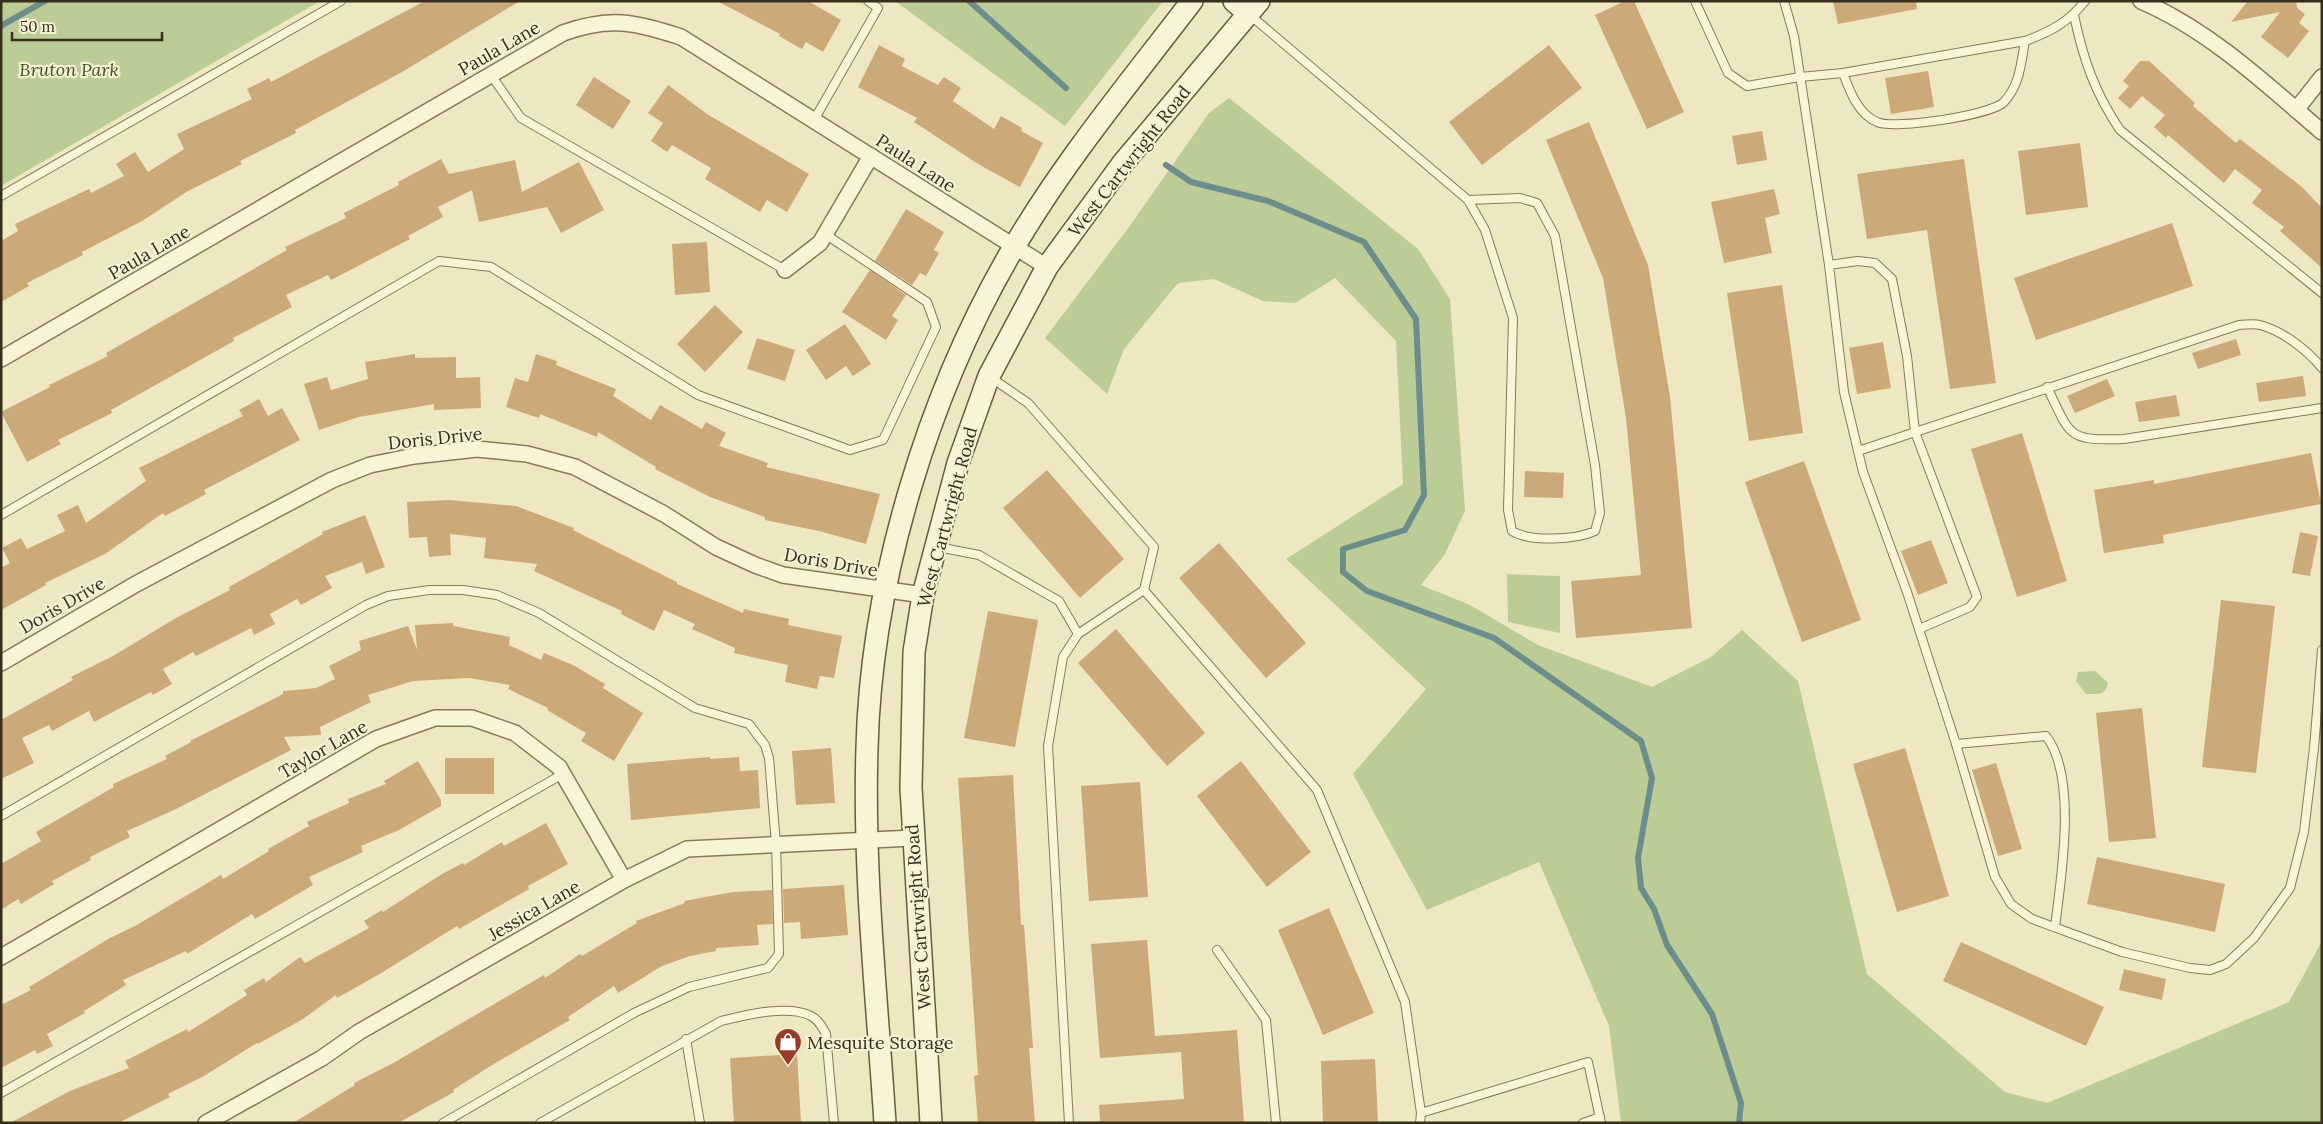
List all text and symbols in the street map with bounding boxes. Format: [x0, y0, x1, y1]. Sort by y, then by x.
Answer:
scale bar [12, 10, 162, 42]
street label: Paula Lane [454, 15, 544, 81]
text: 50 m [20, 17, 55, 36]
park label: Bruton Park [19, 58, 119, 81]
street label: West Cartwright Road [1063, 81, 1195, 241]
street label: Paula Lane [872, 129, 960, 197]
street label: Paula Lane [104, 219, 194, 285]
street label: Doris Drive [387, 422, 484, 454]
street label: West Cartwright Road [912, 424, 982, 610]
street label: Doris Drive [782, 542, 880, 582]
street label: Doris Drive [15, 571, 109, 639]
street label: Taylor Lane [275, 714, 372, 784]
street label: West Cartwright Road [900, 823, 936, 1010]
street label: Jessica Lane [483, 874, 584, 946]
shop icon: Mesquite Storage [773, 1027, 803, 1066]
place label: Mesquite Storage [807, 1031, 954, 1054]

